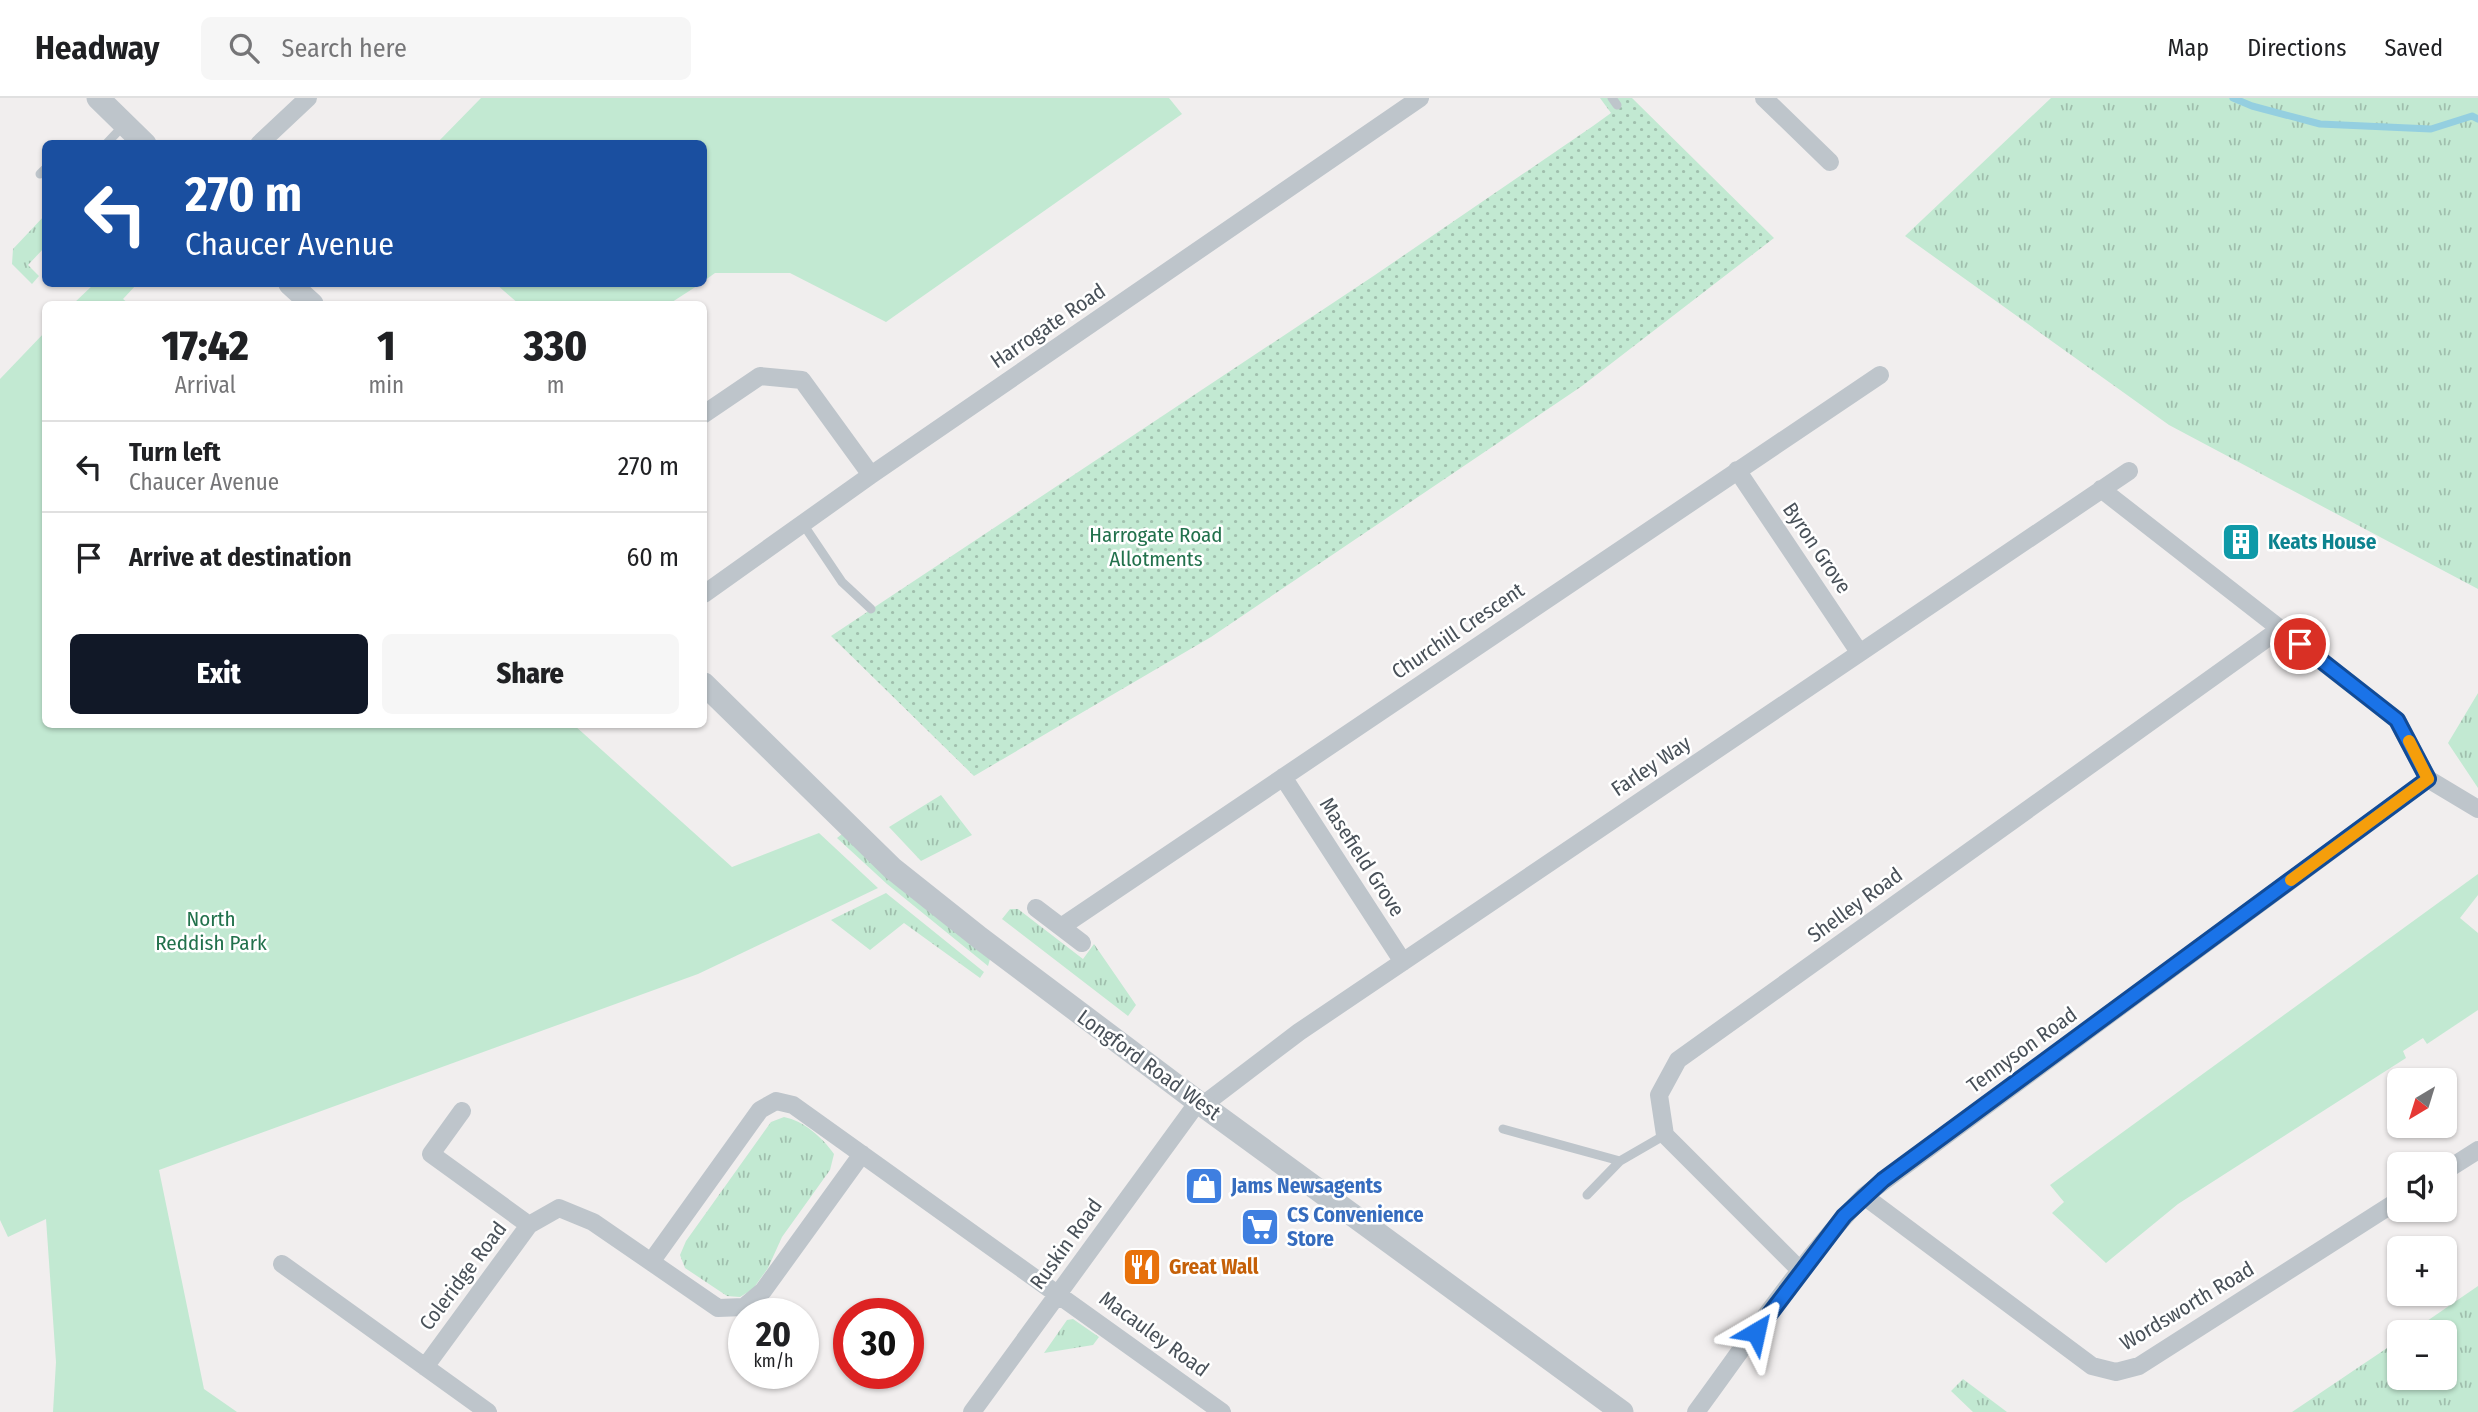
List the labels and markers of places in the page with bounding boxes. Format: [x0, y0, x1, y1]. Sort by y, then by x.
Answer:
building icon: Keats House [2220, 521, 2262, 563]
place label: Keats House [2268, 529, 2377, 555]
pin [2270, 614, 2330, 674]
shop icon: Jams Newsagents [1183, 1165, 1225, 1207]
place label: Jams Newsagents [1230, 1173, 1382, 1199]
place label: CS Convenience Store [1287, 1202, 1424, 1252]
supermarket icon: CS Convenience Store [1239, 1206, 1281, 1248]
restaurant icon: Great Wall [1121, 1246, 1163, 1288]
place label: Great Wall [1169, 1254, 1259, 1280]

